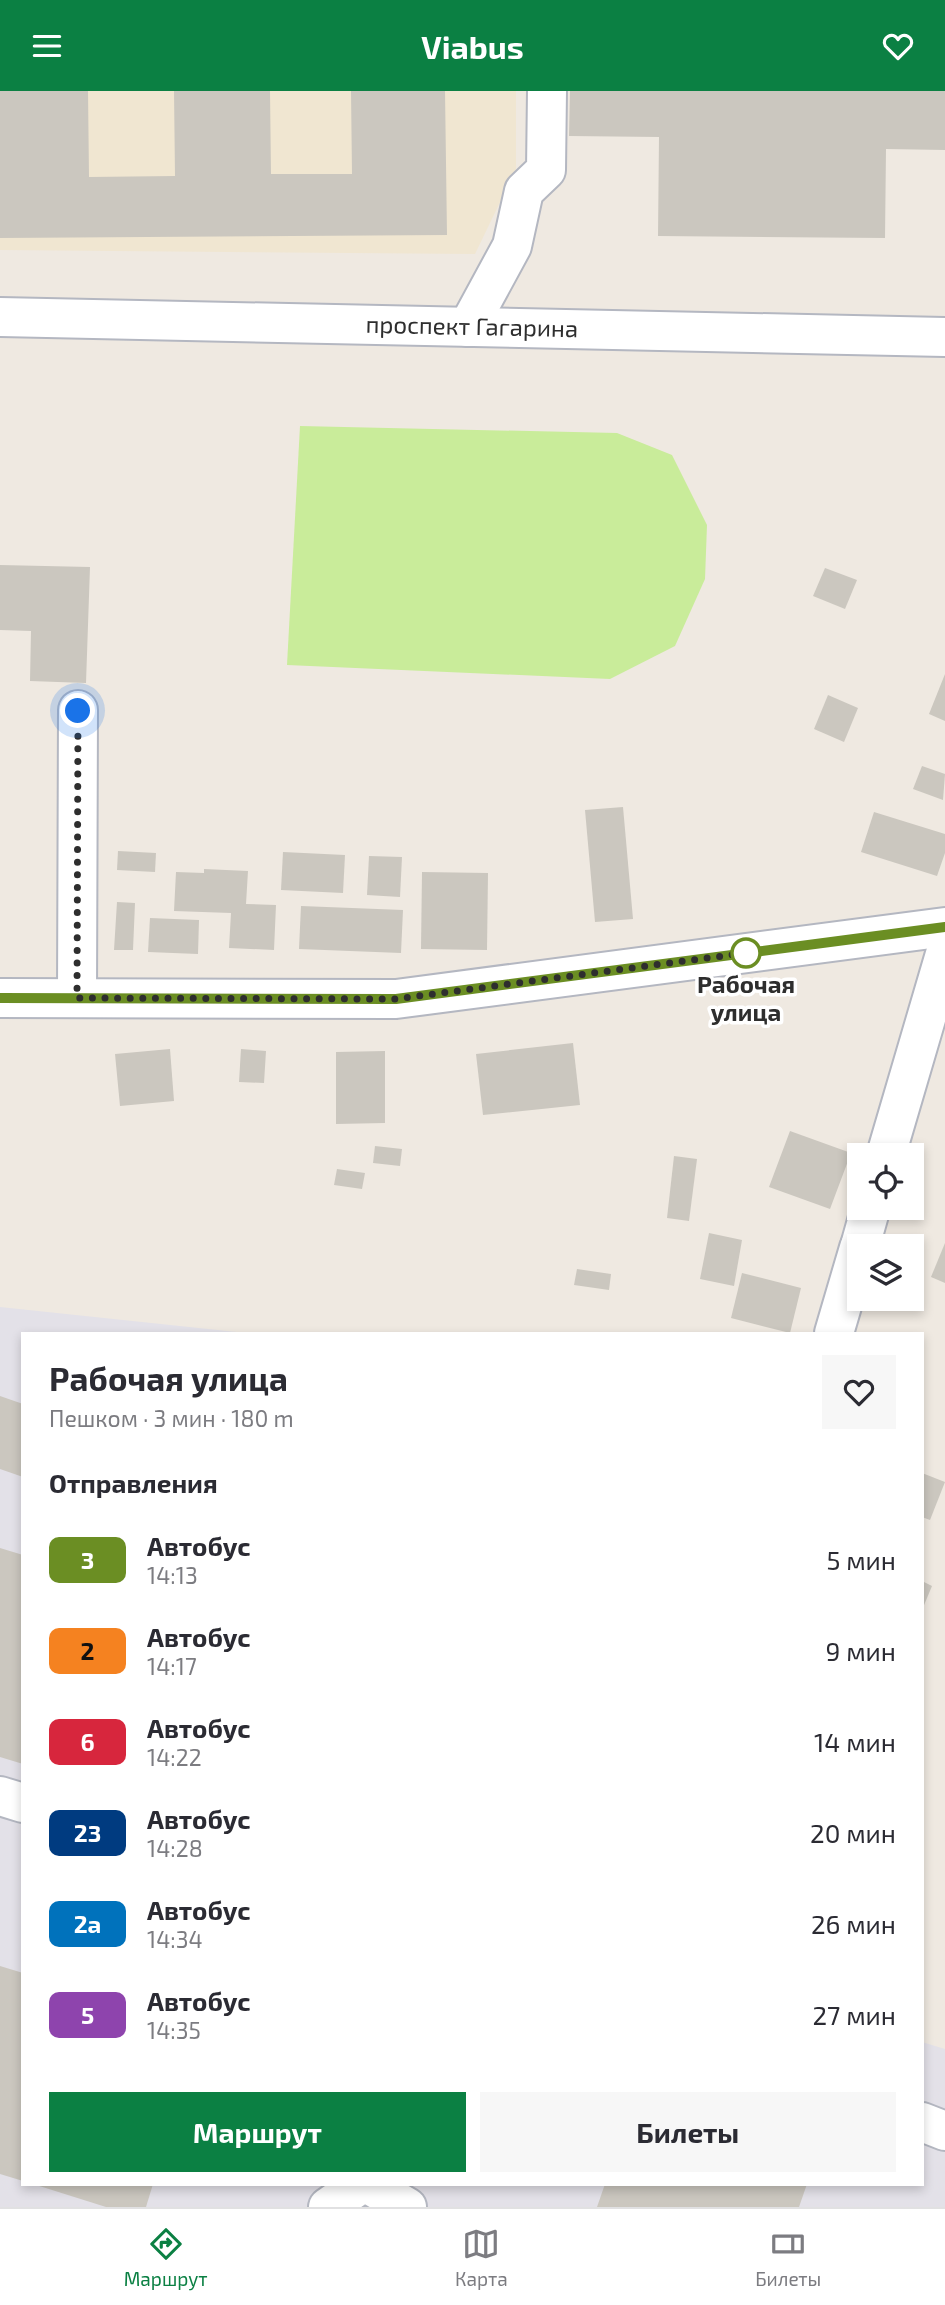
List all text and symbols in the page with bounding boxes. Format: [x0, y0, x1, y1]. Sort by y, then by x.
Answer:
icon: menu [28, 27, 66, 65]
text: Viabus [421, 27, 524, 65]
icon: heart [879, 27, 917, 65]
street label: проспект Гагарина [365, 309, 579, 342]
your location [60, 693, 95, 728]
marker: Рабочая улица [731, 938, 761, 968]
place label: Рабочая улица [697, 969, 795, 1026]
map controls [847, 1143, 924, 1311]
button: locate [847, 1143, 924, 1220]
button: layers [847, 1234, 924, 1311]
button: heart [822, 1355, 896, 1429]
text: Рабочая улица [49, 1358, 288, 1398]
text: Пешком · 3 мин · 180 m [49, 1404, 294, 1432]
text: Отправления [49, 1467, 218, 1498]
text: Автобус [147, 1530, 250, 1561]
text: 5 мин [826, 1544, 896, 1575]
text: 3 [81, 1545, 94, 1574]
text: 14:13 [147, 1561, 198, 1589]
text: Автобус [147, 1621, 250, 1652]
text: 9 мин [825, 1635, 896, 1666]
text: 2 [81, 1636, 94, 1665]
text: 14:17 [147, 1652, 197, 1680]
text: Автобус [147, 1712, 250, 1743]
text: 14 мин [814, 1726, 896, 1757]
text: 6 [80, 1727, 95, 1756]
text: 14:22 [147, 1743, 202, 1771]
text: Автобус [147, 1803, 250, 1834]
text: 20 мин [810, 1817, 896, 1848]
text: 23 [74, 1818, 101, 1847]
text: 14:28 [147, 1834, 203, 1862]
text: Автобус [147, 1894, 250, 1925]
text: 26 мин [811, 1908, 896, 1939]
text: 2а [74, 1909, 101, 1938]
text: 14:34 [147, 1925, 203, 1953]
text: Автобус [147, 1985, 250, 2016]
text: 27 мин [812, 1999, 896, 2030]
text: 5 [81, 2000, 94, 2029]
text: 14:35 [147, 2016, 201, 2044]
button: Маршрут [49, 2092, 466, 2172]
button: Билеты [480, 2092, 896, 2172]
tab: Маршрут [124, 2225, 208, 2290]
tab: Карта [455, 2225, 508, 2290]
tab: Билеты [755, 2225, 821, 2290]

